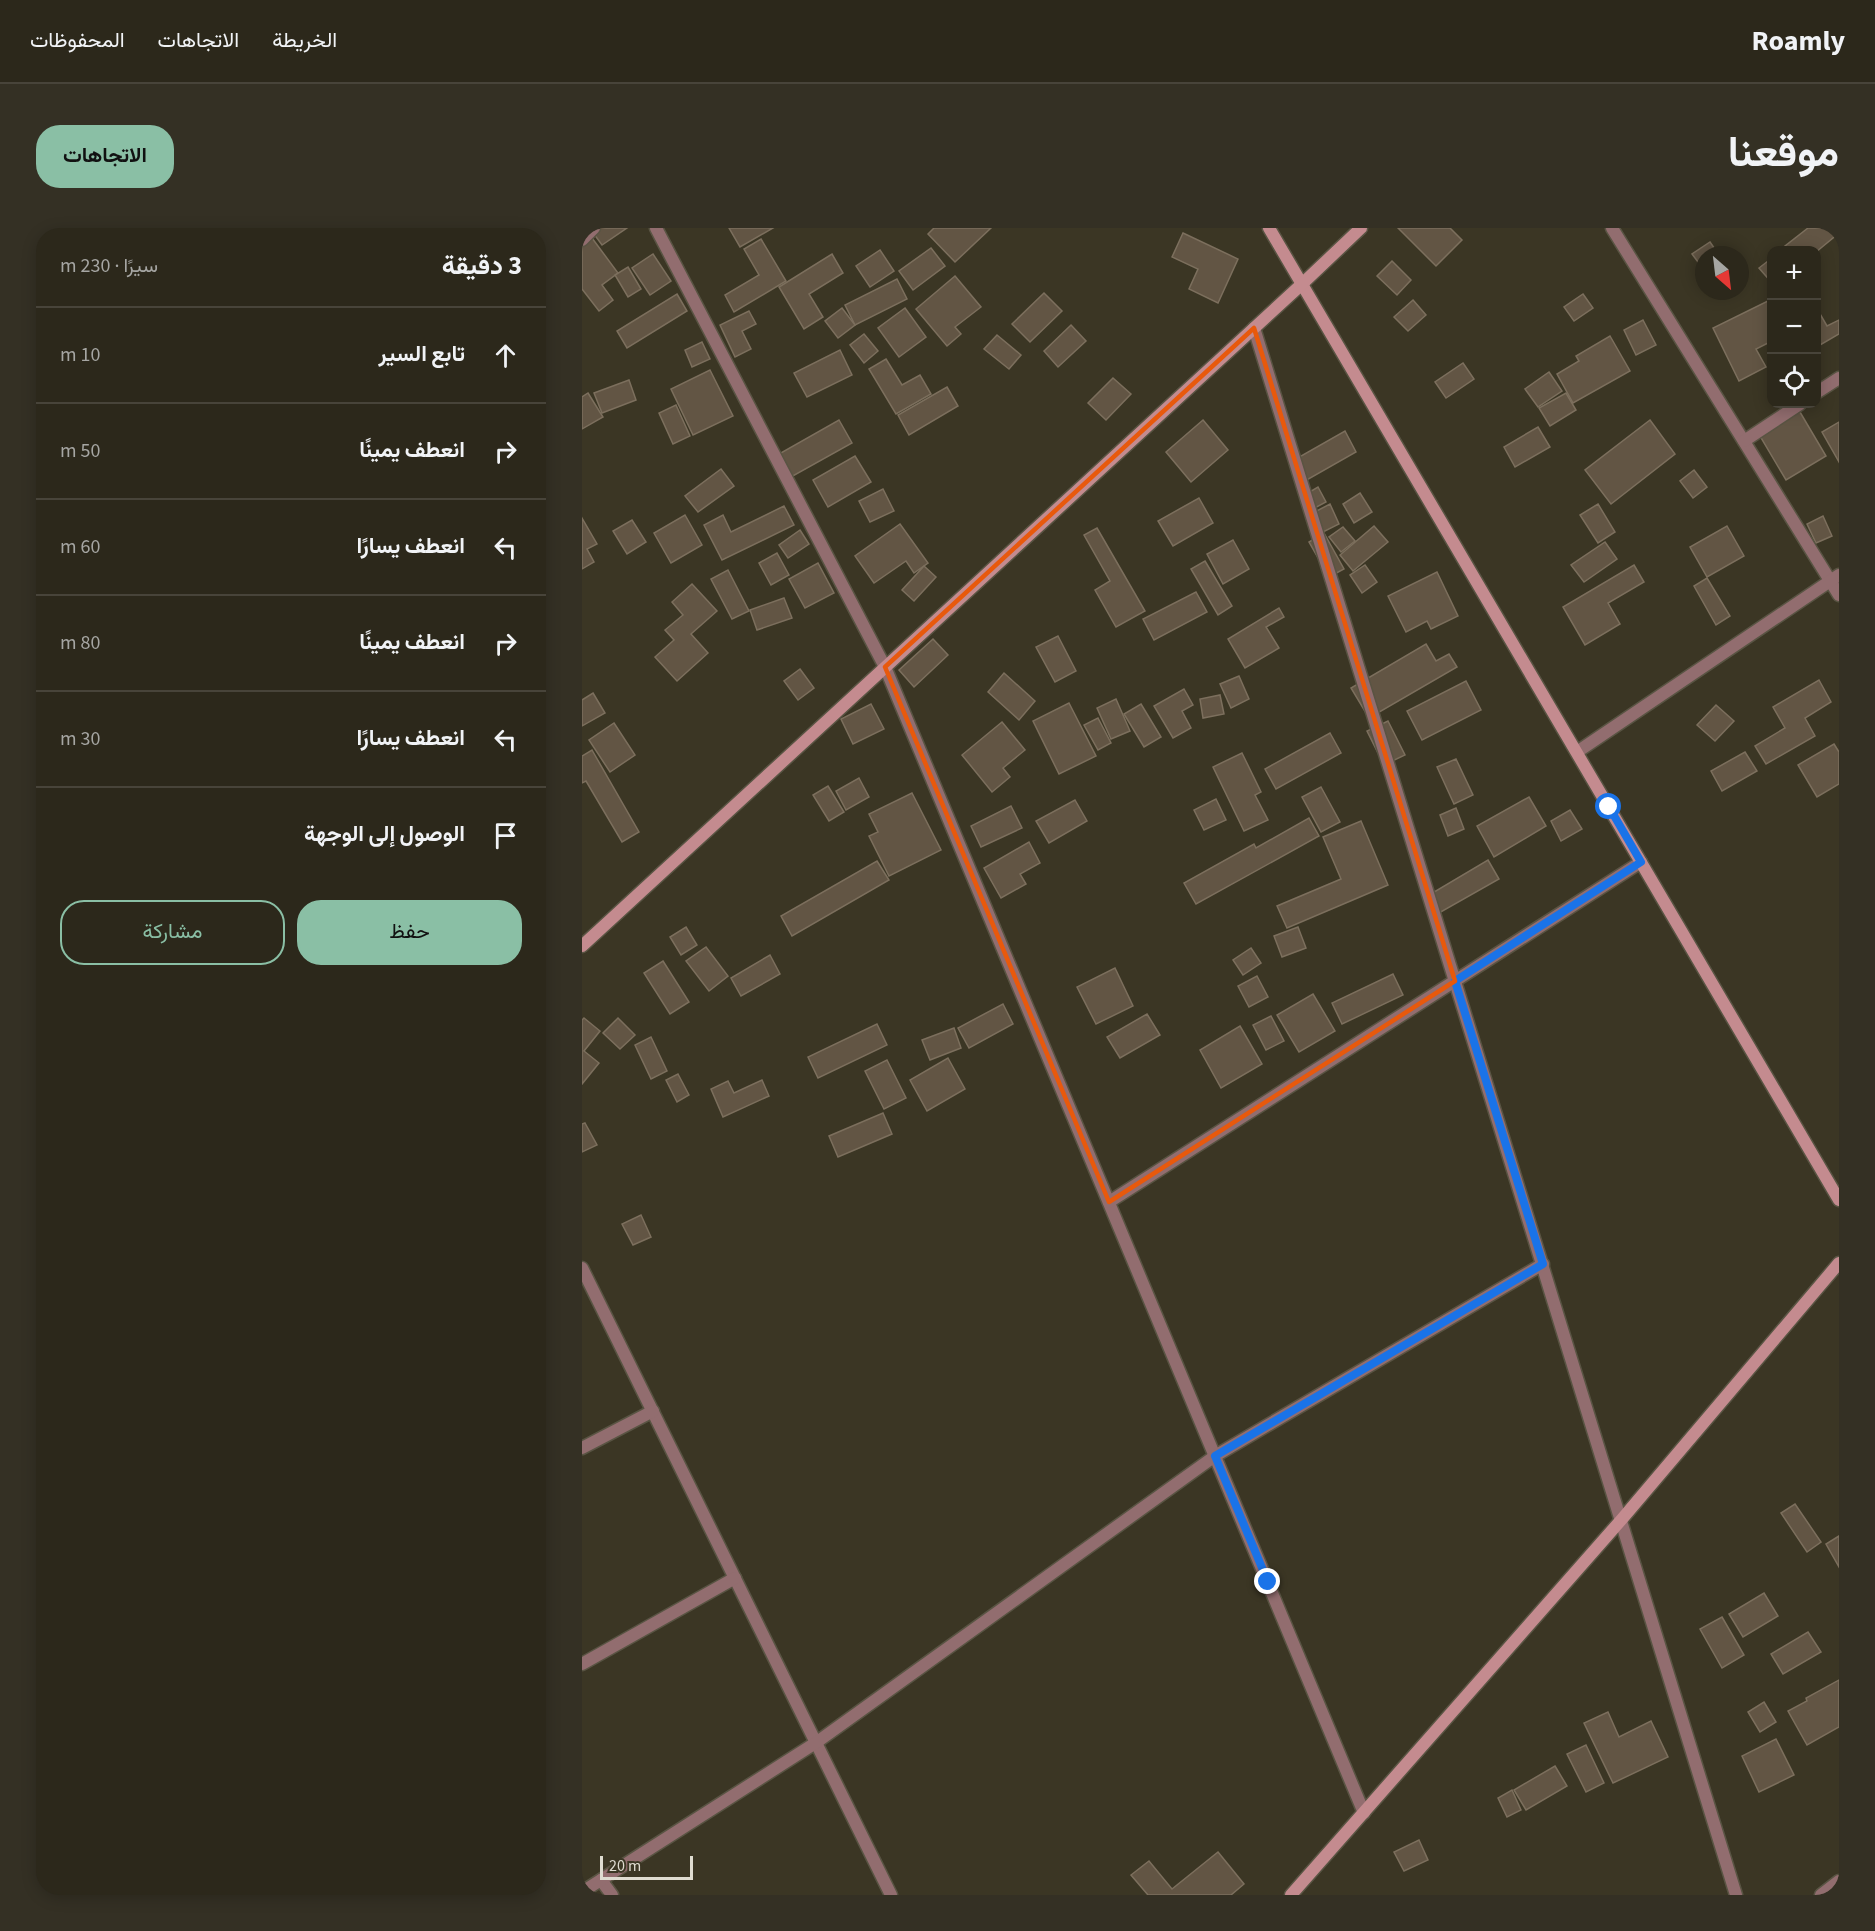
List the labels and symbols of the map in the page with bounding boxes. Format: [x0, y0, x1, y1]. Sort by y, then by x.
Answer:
north arrow [1695, 246, 1749, 300]
route start [1595, 793, 1621, 819]
route end [1254, 1568, 1280, 1594]
scale bar [600, 1853, 693, 1880]

